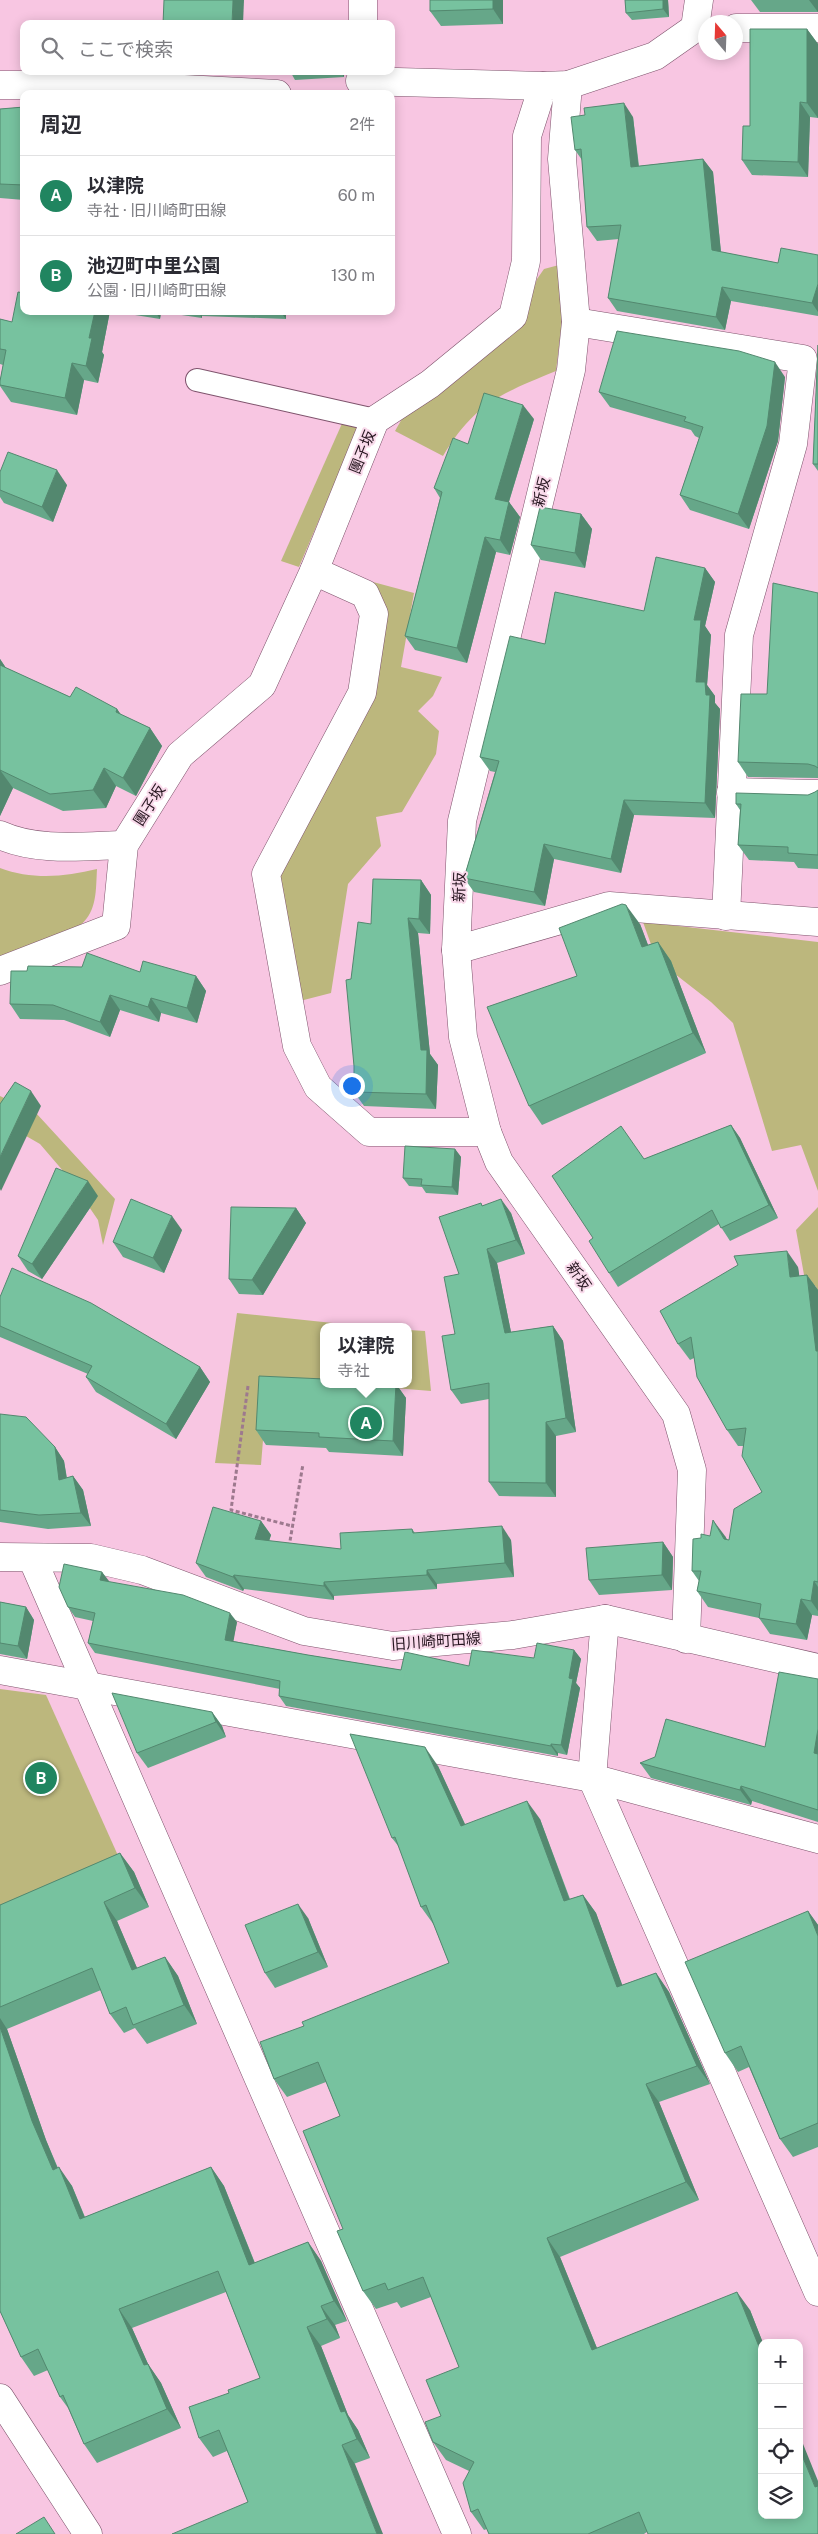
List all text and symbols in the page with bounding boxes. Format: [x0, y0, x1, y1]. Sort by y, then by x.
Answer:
north arrow [698, 15, 743, 60]
search box [20, 20, 395, 75]
icon: search [38, 34, 66, 62]
text: ここで検索 [78, 38, 173, 60]
text: 周辺 [40, 112, 82, 137]
text: 2件 [349, 115, 375, 134]
text: 以津院 [87, 174, 144, 196]
text: A [50, 186, 62, 205]
text: 60 m [338, 186, 375, 205]
text: 寺社 · 旧川崎町田線 [87, 201, 226, 220]
text: 池辺町中里公園 [87, 254, 220, 276]
text: B [51, 266, 61, 285]
text: 130 m [331, 266, 375, 285]
text: 公園 · 旧川崎町田線 [87, 281, 226, 300]
street label: 團子坂 [346, 428, 378, 476]
street label: 新坂 [529, 475, 553, 509]
street label: 團子坂 [130, 781, 168, 829]
street label: 新坂 [450, 872, 468, 902]
your location [339, 1073, 365, 1099]
street label: 新坂 [563, 1259, 595, 1293]
popup [320, 1323, 412, 1388]
text: 以津院 [337, 1334, 395, 1356]
text: 寺社 [337, 1361, 370, 1380]
pin: A [350, 1404, 382, 1442]
street label: 旧川崎町田線 [391, 1629, 481, 1653]
pin: B [25, 1759, 57, 1797]
map controls [758, 2339, 803, 2519]
button: + [758, 2339, 803, 2384]
button: − [758, 2384, 803, 2429]
button: locate [758, 2429, 803, 2474]
button: layers [758, 2474, 803, 2519]

